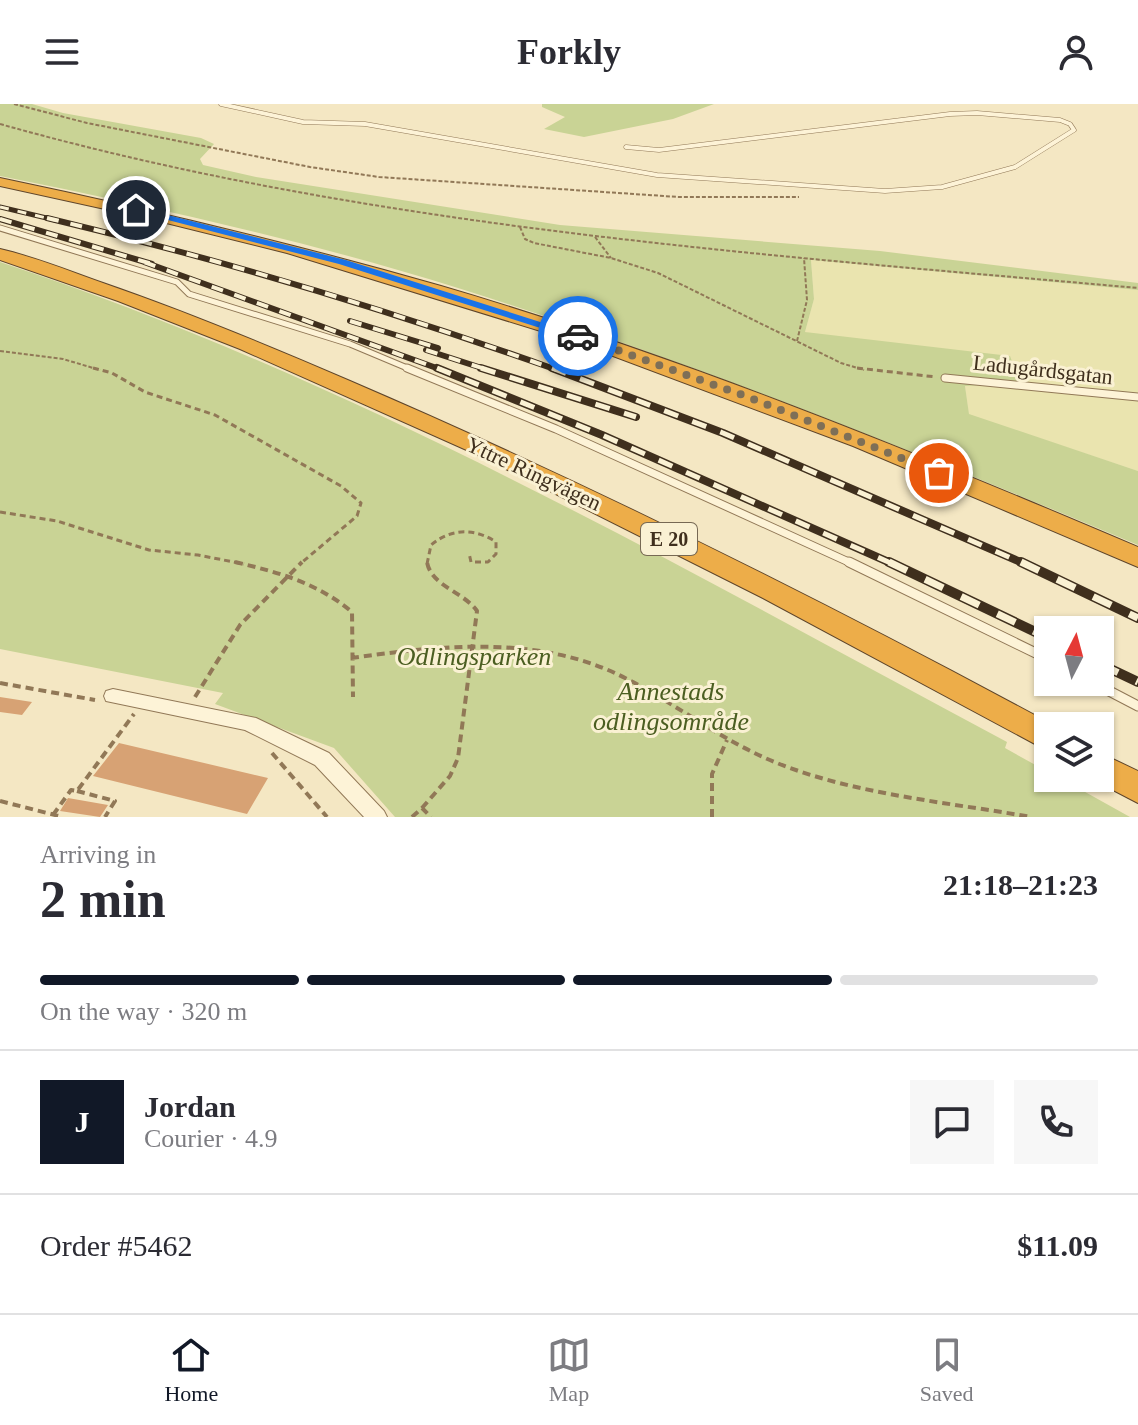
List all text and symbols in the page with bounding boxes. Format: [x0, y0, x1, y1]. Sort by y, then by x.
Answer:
icon: menu [40, 30, 84, 74]
icon: person [1054, 30, 1098, 74]
text: Forkly [517, 32, 621, 72]
pin [102, 176, 170, 244]
icon: home [114, 188, 158, 232]
courier [538, 296, 618, 376]
icon: car [556, 314, 600, 358]
street label: Ladugårdsgatan [972, 350, 1114, 389]
street label: Yttre Ringvägen [462, 431, 605, 516]
pin [905, 439, 973, 507]
icon: bag [917, 451, 961, 495]
road number: E 20 [641, 523, 697, 555]
north arrow [1034, 616, 1114, 696]
map controls [1034, 616, 1114, 792]
park label: Odlingsparken [397, 642, 551, 671]
park label: Annestads odlingsområde [593, 677, 749, 736]
button: layers [1034, 712, 1114, 792]
text: Arriving in [40, 840, 156, 869]
text: 21:18–21:23 [943, 868, 1098, 901]
text: 2 min [40, 871, 166, 928]
text: On the way · 320 m [40, 997, 247, 1026]
button: chat [910, 1080, 994, 1164]
button: phone [1014, 1080, 1098, 1164]
text: Jordan [144, 1090, 236, 1123]
text: J [75, 1105, 90, 1138]
text: Courier · 4.9 [144, 1124, 278, 1153]
text: Order #5462 [40, 1229, 192, 1262]
text: $11.09 [1017, 1229, 1098, 1262]
tab: Home [164, 1333, 218, 1407]
tab: Map [547, 1333, 591, 1407]
tab: Saved [920, 1333, 974, 1407]

